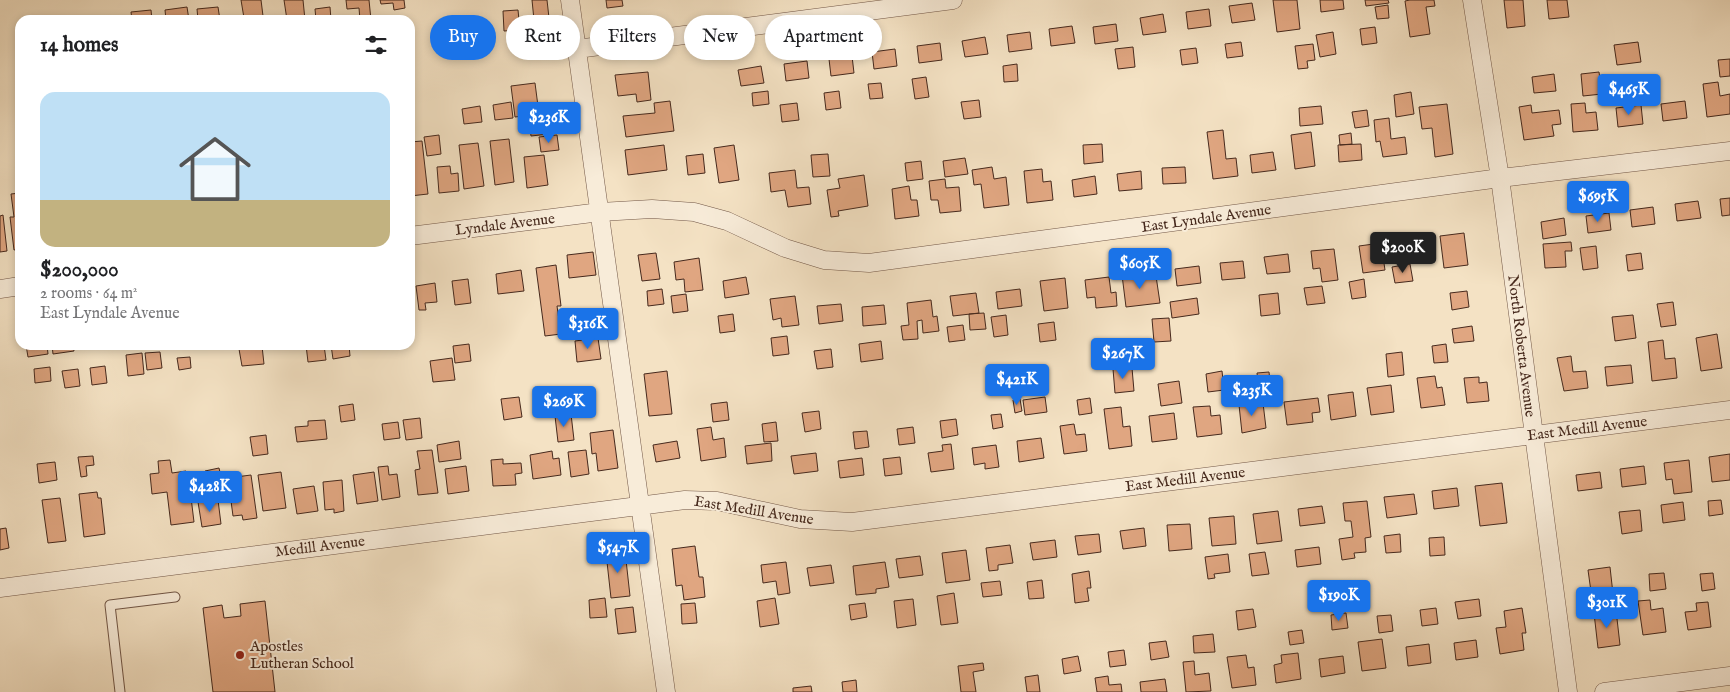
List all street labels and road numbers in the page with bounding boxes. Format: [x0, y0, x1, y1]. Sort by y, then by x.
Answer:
street label: East Lyndale Avenue [1140, 200, 1272, 237]
street label: Lyndale Avenue [454, 209, 556, 240]
street label: North Roberta Avenue [1503, 274, 1540, 418]
street label: East Medill Avenue [1526, 412, 1648, 445]
street label: East Medill Avenue [1124, 463, 1246, 496]
street label: East Medill Avenue [693, 492, 815, 529]
street label: Medill Avenue [274, 532, 366, 561]

